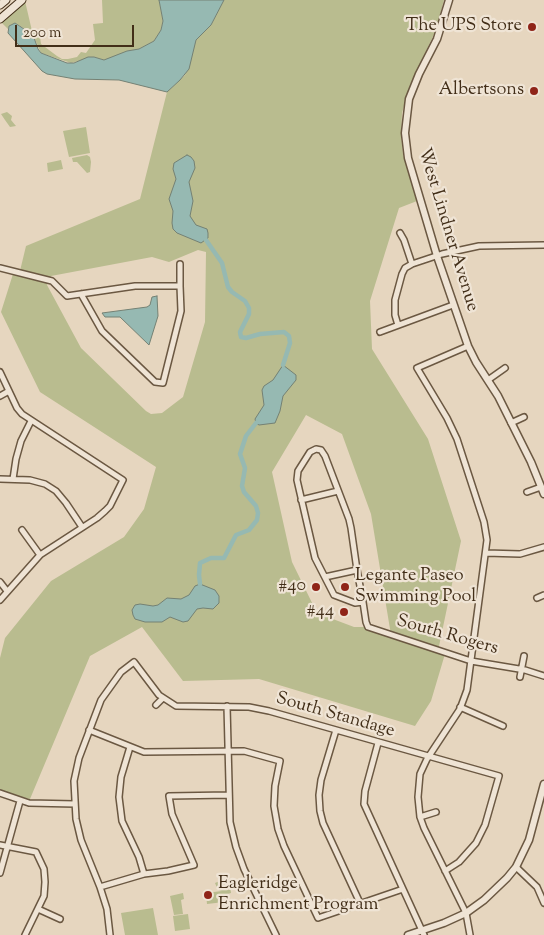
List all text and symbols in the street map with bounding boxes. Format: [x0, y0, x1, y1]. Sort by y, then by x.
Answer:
scale bar [18, 15, 136, 47]
place label: The UPS Store [405, 16, 522, 38]
marker: The UPS Store [526, 21, 538, 33]
text: 200 m [23, 23, 62, 44]
place label: Albertsons [438, 80, 524, 102]
marker: Albertsons [528, 85, 540, 97]
street label: West Lindner Avenue [412, 146, 482, 314]
place label: Legante Paseo Swimming Pool [355, 566, 476, 608]
place label: #40 [278, 576, 306, 598]
marker: #40 [310, 581, 322, 593]
marker: Legante Paseo Swimming Pool [339, 581, 351, 593]
place label: #44 [306, 601, 334, 623]
marker: #44 [338, 606, 350, 618]
street label: South Rogers [394, 611, 500, 661]
street label: South Standage [273, 689, 397, 743]
place label: Eagleridge Enrichment Program [218, 874, 378, 916]
marker: Eagleridge Enrichment Program [202, 889, 214, 901]

